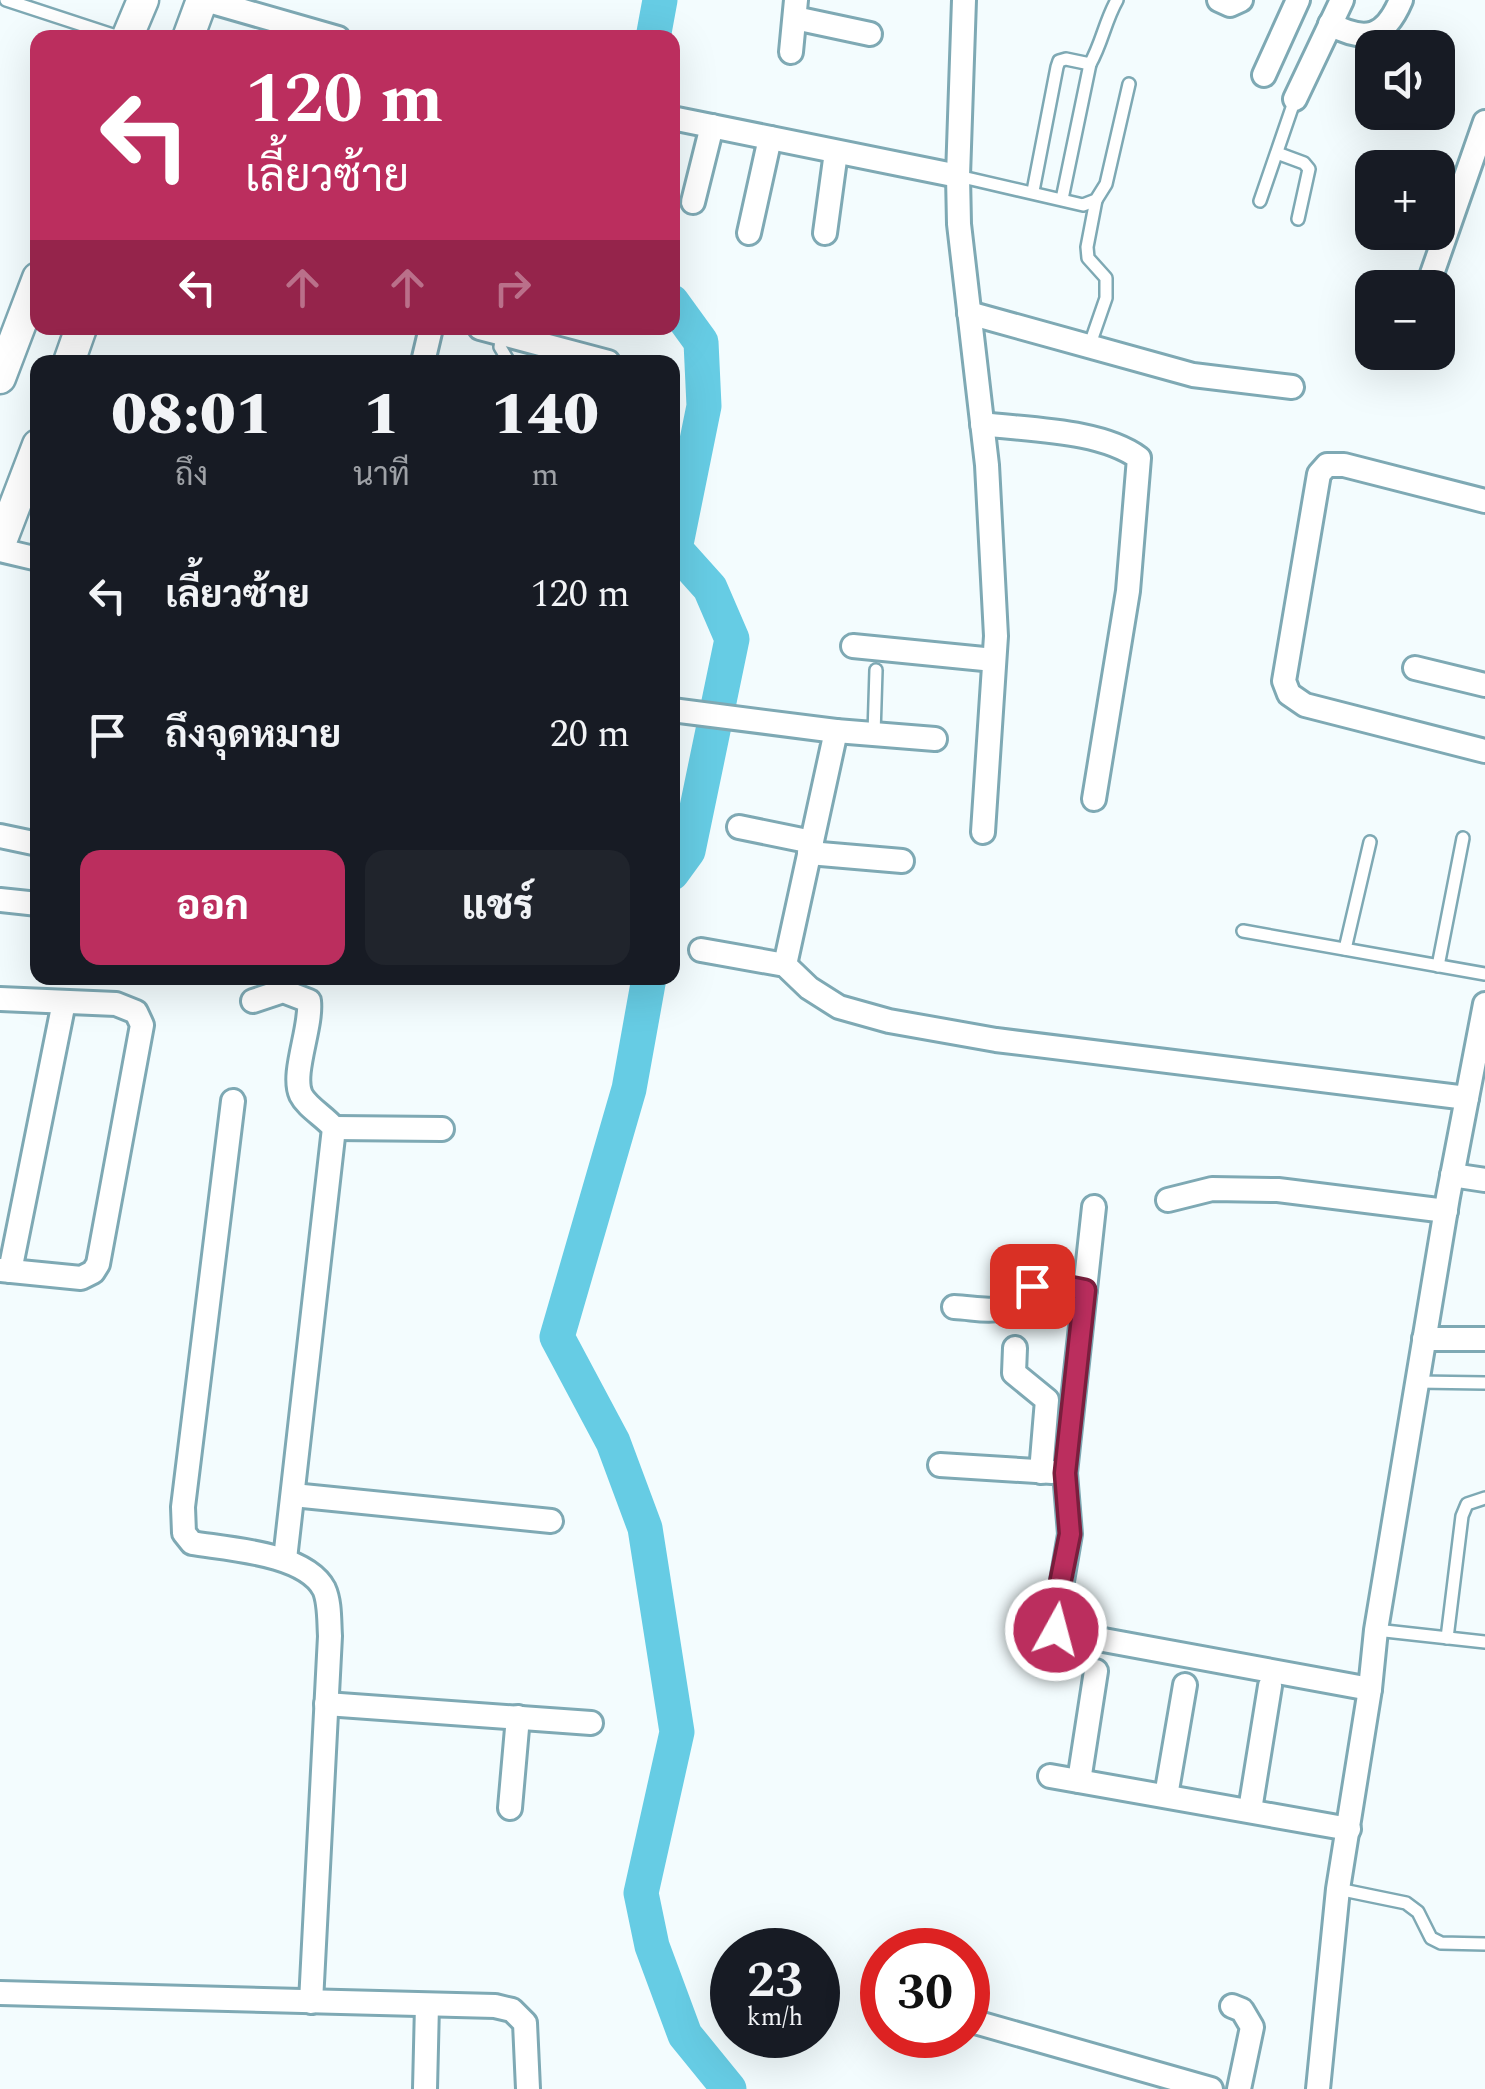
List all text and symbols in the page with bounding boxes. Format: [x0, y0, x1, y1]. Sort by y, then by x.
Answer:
map controls [1355, 30, 1455, 370]
button: sound [1355, 30, 1455, 130]
text: 120 m [245, 47, 443, 153]
icon: left [80, 70, 210, 200]
text: เลี้ยวซ้าย [245, 143, 409, 212]
button: + [1355, 150, 1455, 250]
icon: left [170, 260, 225, 315]
icon: ahead [275, 260, 330, 315]
icon: ahead [380, 260, 435, 315]
icon: right [485, 260, 540, 315]
button: − [1355, 270, 1455, 370]
text: 08:01 [111, 369, 272, 461]
text: 1 [363, 369, 399, 461]
text: 140 [491, 369, 599, 461]
text: ถึง [175, 451, 208, 500]
text: นาที [353, 451, 410, 500]
text: m [531, 451, 559, 500]
text: 120 m [531, 566, 630, 624]
text: เลี้ยวซ้าย [165, 567, 310, 625]
icon: left [80, 568, 135, 623]
text: 20 m [550, 706, 630, 764]
text: ถึงจุดหมาย [165, 707, 341, 765]
icon: arrive [80, 708, 135, 763]
button: ออก [80, 850, 345, 965]
button: แชร์ [365, 850, 630, 965]
pin [990, 1244, 1075, 1329]
icon: arrive [1005, 1259, 1060, 1314]
position arrow [1004, 1578, 1108, 1682]
speed limit sign: 30 [860, 1928, 990, 2058]
text: 23 [747, 1943, 803, 2019]
text: km/h [747, 1999, 803, 2037]

